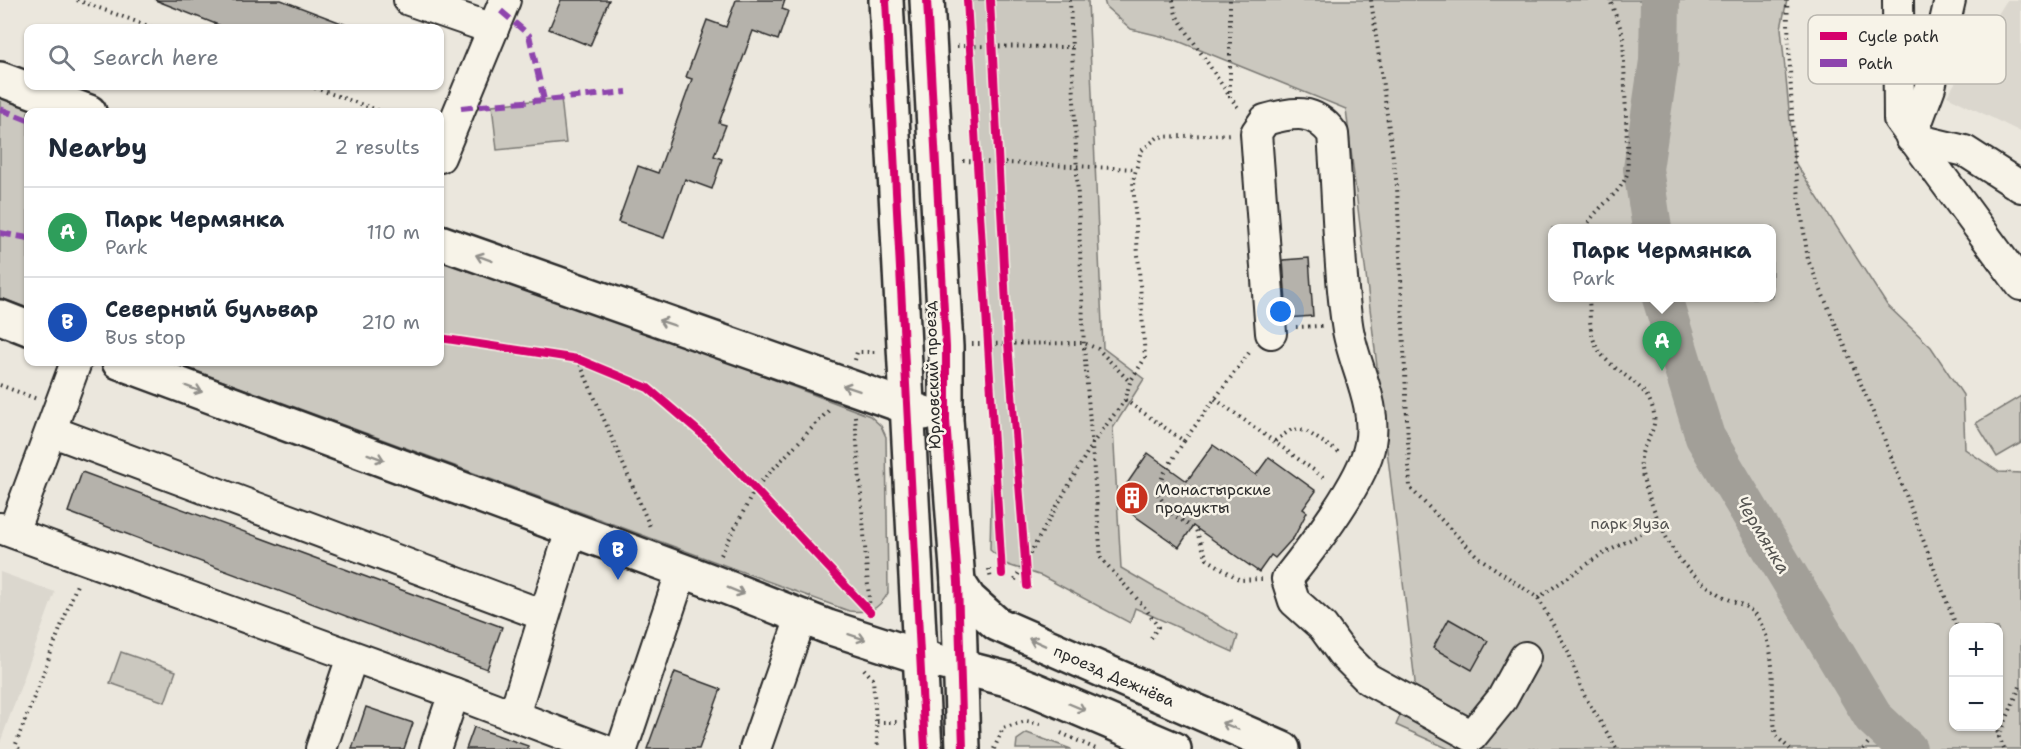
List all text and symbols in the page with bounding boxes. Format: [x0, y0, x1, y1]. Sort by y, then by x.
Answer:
legend [1808, 15, 2006, 84]
search box [24, 24, 444, 90]
text: Cycle path [1858, 26, 1939, 47]
icon: search [45, 41, 78, 74]
text: Search here [93, 43, 219, 72]
text: Path [1858, 53, 1893, 74]
text: Nearby [48, 130, 147, 165]
text: 2 results [334, 134, 420, 160]
text: Парк Чермянка [105, 205, 284, 234]
text: A [60, 219, 75, 245]
text: 110 m [366, 219, 420, 245]
popup [1548, 224, 1776, 302]
text: Park [105, 234, 148, 260]
text: Парк Чермянка [1572, 236, 1752, 265]
one-way arrow [475, 252, 493, 263]
text: Park [1572, 265, 1615, 291]
text: Северный бульвар [105, 295, 318, 324]
your location [1266, 297, 1295, 326]
street label: Юрловский проезд [919, 300, 946, 449]
text: B [61, 309, 74, 335]
text: 210 m [361, 309, 420, 335]
one-way arrow [658, 317, 677, 328]
pin: A [1642, 322, 1682, 371]
text: Bus stop [105, 324, 186, 350]
one-way arrow [842, 382, 861, 393]
one-way arrow [184, 385, 203, 396]
one-way arrow [367, 453, 385, 464]
place label: Монастырские продукты [1155, 479, 1271, 518]
building icon: Монастырские продукты [1114, 480, 1150, 516]
water label: Чермянка [1730, 492, 1796, 578]
park label: парк Яуза [1591, 513, 1669, 534]
pin: B [598, 530, 638, 580]
one-way arrow [727, 586, 745, 597]
map controls [1949, 623, 2003, 731]
button: + [1949, 623, 2003, 677]
one-way arrow [847, 632, 866, 643]
one-way arrow [1028, 636, 1046, 647]
street label: проезд Дежнёва [1050, 640, 1178, 711]
button: − [1949, 677, 2003, 731]
one-way arrow [1067, 702, 1085, 713]
one-way arrow [1221, 720, 1239, 731]

